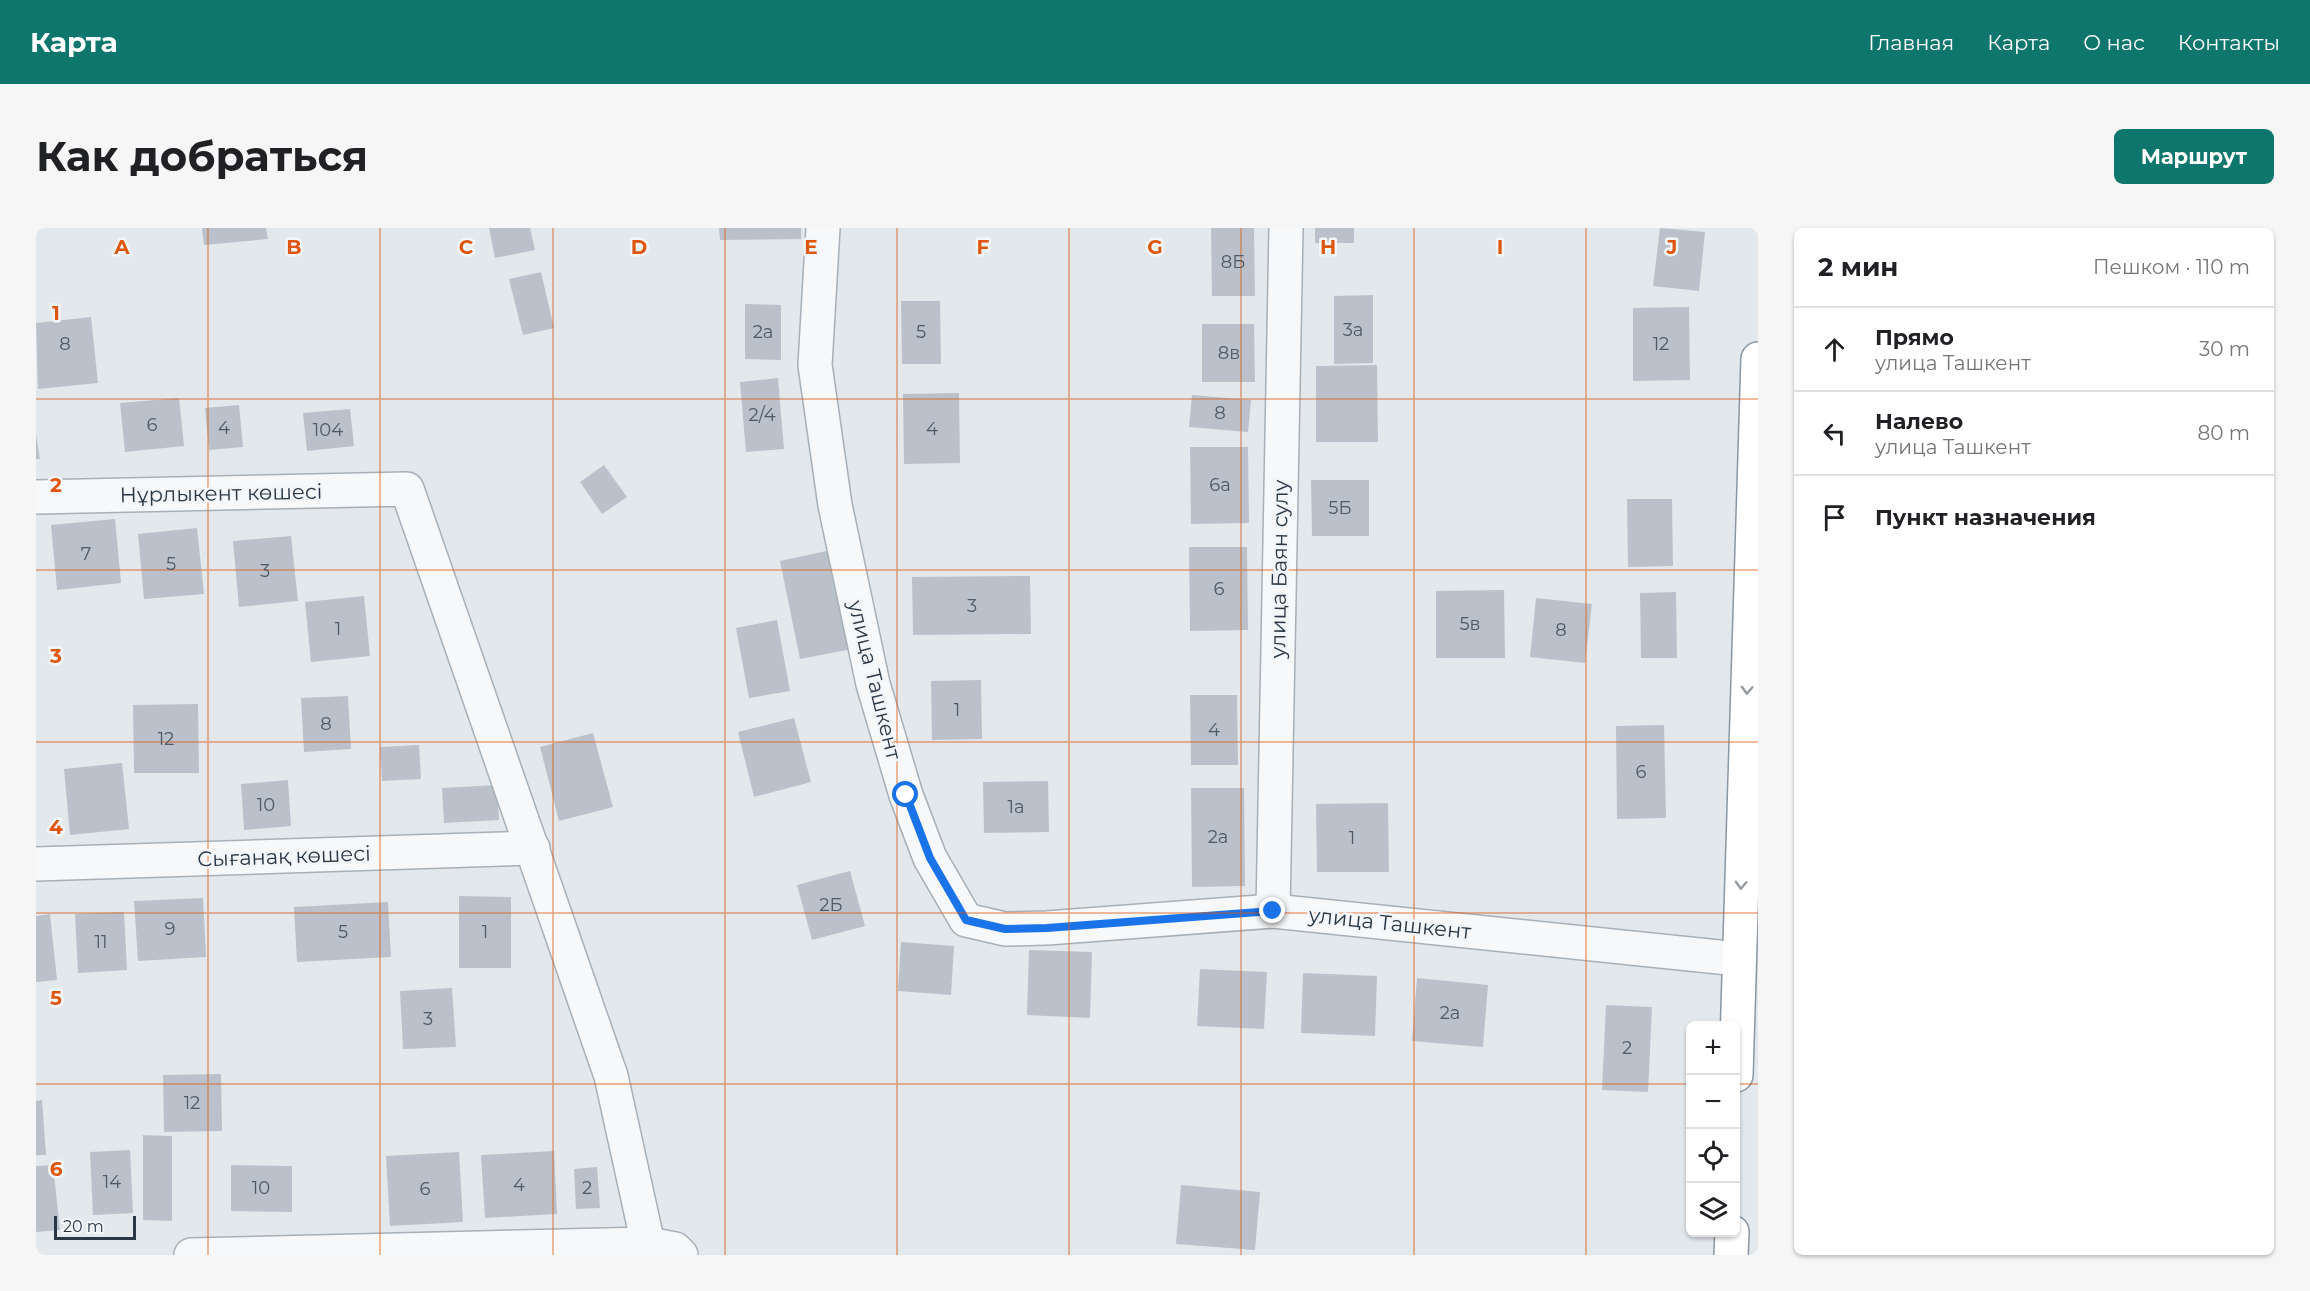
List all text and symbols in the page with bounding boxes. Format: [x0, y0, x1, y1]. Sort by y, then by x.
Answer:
text: Карта [30, 25, 118, 59]
text: Главная [1868, 30, 1954, 55]
text: Карта [1987, 30, 2050, 55]
text: О нас [2083, 30, 2145, 55]
text: Контакты [2178, 30, 2280, 55]
button: Маршрут [2114, 129, 2274, 184]
text: Как добраться [36, 130, 368, 182]
text: A [113, 235, 130, 259]
text: B [286, 235, 302, 259]
text: C [459, 235, 474, 259]
text: D [631, 235, 647, 259]
text: E [804, 235, 818, 259]
text: F [977, 235, 990, 259]
text: G [1147, 235, 1163, 259]
text: H [1320, 235, 1336, 259]
text: I [1497, 235, 1503, 259]
text: J [1666, 235, 1677, 259]
house number: 8Б [1221, 251, 1245, 273]
text: 2 мин [1818, 251, 1898, 283]
text: Пешком · 110 m [2093, 255, 2250, 279]
text: 1 [52, 301, 60, 325]
house number: 3а [1343, 319, 1363, 341]
house number: 2а [753, 321, 773, 343]
house number: 5 [916, 321, 926, 343]
text: Прямо [1875, 324, 1954, 351]
house number: 8 [59, 333, 71, 355]
house number: 12 [1653, 333, 1669, 355]
icon: ahead [1818, 333, 1851, 366]
text: 30 m [2199, 337, 2250, 361]
house number: 8в [1218, 342, 1240, 364]
text: улица Ташкент [1875, 351, 2031, 375]
house number: 8 [1214, 402, 1226, 424]
house number: 2/4 [748, 404, 776, 426]
text: Налево [1875, 408, 1963, 435]
house number: 6 [147, 414, 158, 436]
house number: 4 [218, 417, 230, 439]
icon: left [1818, 417, 1851, 450]
house number: 4 [926, 418, 938, 440]
house number: 104 [313, 419, 343, 441]
text: 80 m [2198, 421, 2250, 445]
text: улица Ташкент [1875, 435, 2031, 459]
text: 2 [50, 473, 62, 497]
house number: 6а [1209, 474, 1231, 496]
street label: Нұрлыкент көшесі [119, 479, 323, 507]
street label: улица Баян сулу [1265, 479, 1293, 660]
house number: 5Б [1328, 497, 1352, 519]
icon: arrive [1818, 501, 1851, 534]
text: Пункт назначения [1875, 504, 2096, 531]
house number: 7 [81, 543, 91, 565]
house number: 5 [166, 553, 176, 575]
house number: 3 [260, 560, 270, 582]
house number: 6 [1214, 578, 1225, 600]
house number: 3 [967, 595, 977, 617]
street label: улица Ташкент [843, 597, 907, 762]
house number: 5в [1459, 613, 1481, 635]
house number: 1 [335, 618, 341, 640]
house number: 8 [1555, 619, 1567, 641]
text: 3 [49, 644, 62, 668]
one-way arrow [1741, 685, 1753, 694]
house number: 1 [954, 699, 960, 721]
house number: 8 [320, 713, 332, 735]
house number: 4 [1208, 719, 1220, 741]
house number: 12 [158, 728, 174, 750]
house number: 6 [1636, 761, 1647, 783]
route start [892, 781, 918, 807]
house number: 10 [257, 794, 275, 816]
house number: 1а [1008, 796, 1025, 818]
text: 4 [49, 815, 63, 839]
house number: 2а [1208, 826, 1228, 848]
house number: 1 [1349, 827, 1355, 849]
street label: Сығанақ көшесі [197, 840, 371, 872]
one-way arrow [1734, 880, 1747, 889]
house number: 2Б [819, 894, 843, 916]
route end [1259, 897, 1285, 923]
street label: улица Ташкент [1306, 902, 1473, 944]
house number: 9 [165, 918, 176, 940]
house number: 5 [338, 921, 348, 943]
house number: 1 [482, 921, 488, 943]
house number: 11 [95, 931, 108, 953]
text: 5 [50, 986, 62, 1010]
house number: 2а [1440, 1002, 1460, 1024]
house number: 3 [423, 1008, 433, 1030]
map controls [1686, 1021, 1740, 1237]
button: + [1686, 1021, 1740, 1075]
house number: 2 [1622, 1037, 1632, 1059]
button: − [1686, 1075, 1740, 1129]
house number: 12 [184, 1092, 200, 1114]
button: locate [1686, 1129, 1740, 1183]
text: 6 [50, 1157, 63, 1181]
house number: 14 [103, 1171, 121, 1193]
house number: 4 [513, 1174, 525, 1196]
house number: 10 [252, 1177, 270, 1199]
house number: 2 [582, 1177, 592, 1199]
house number: 6 [420, 1178, 431, 1200]
button: layers [1686, 1183, 1740, 1237]
scale bar [54, 1213, 136, 1240]
text: 20 m [63, 1217, 104, 1236]

